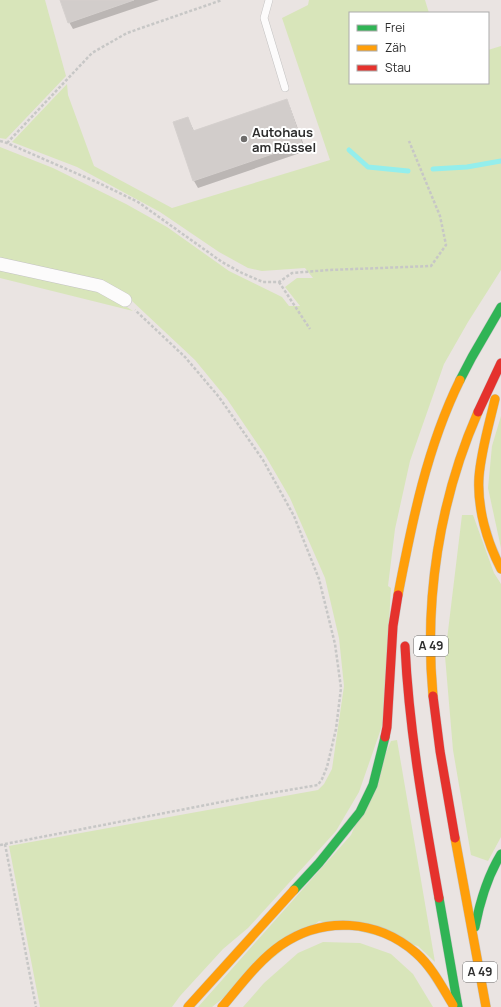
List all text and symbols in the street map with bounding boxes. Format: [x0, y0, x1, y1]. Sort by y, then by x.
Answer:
legend [349, 12, 489, 84]
text: Frei [385, 19, 405, 36]
text: Zäh [385, 39, 406, 56]
text: Stau [385, 59, 411, 76]
place label: Autohaus am Rüssel [252, 123, 316, 156]
marker: Autohaus am Rüssel [239, 134, 249, 144]
road number: A 49 [414, 636, 448, 656]
road number: A 49 [463, 962, 497, 982]

